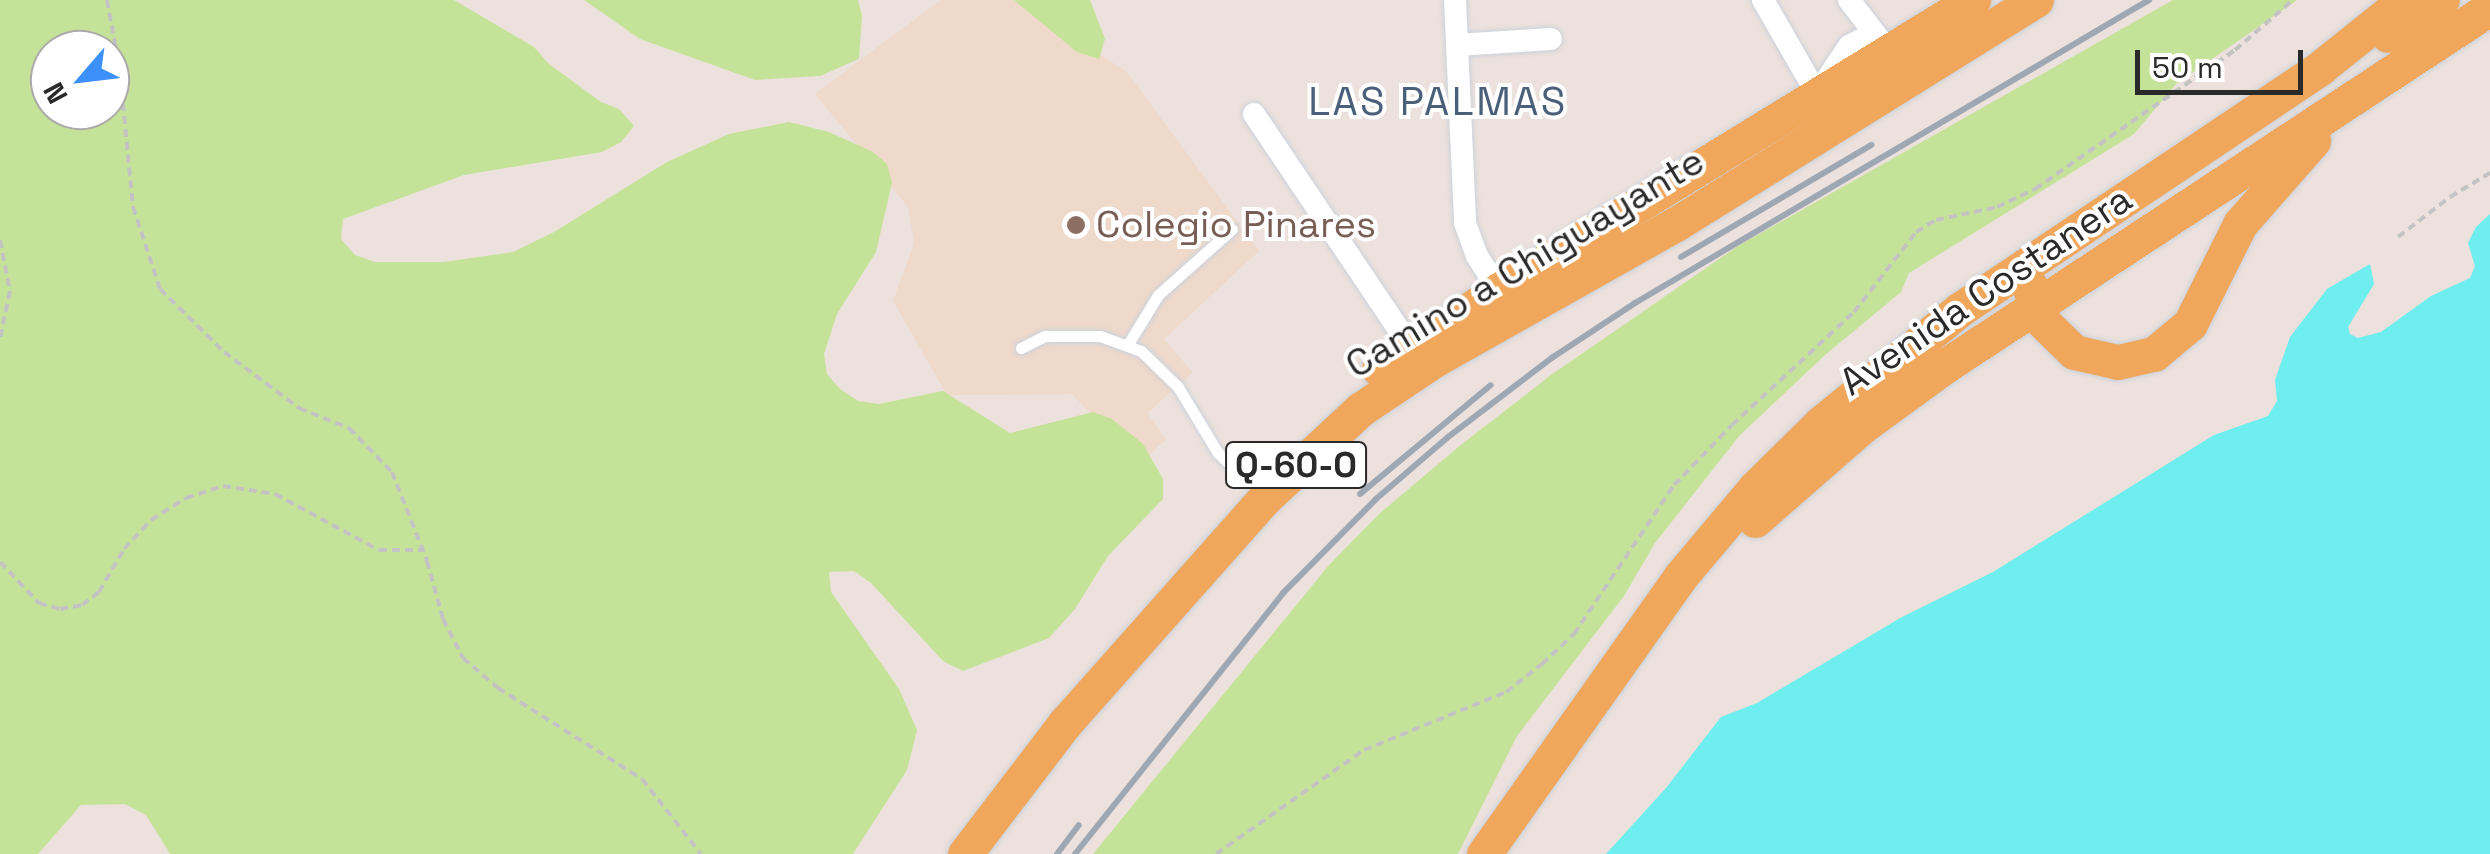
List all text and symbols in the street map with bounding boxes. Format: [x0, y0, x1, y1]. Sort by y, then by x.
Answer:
north arrow [30, 30, 130, 130]
scale bar [2140, 30, 2308, 92]
text: 50 m [2152, 48, 2223, 87]
text: N [35, 76, 76, 110]
district label: LAS PALMAS [1308, 78, 1568, 126]
street label: Camino a Chiguayante [1338, 138, 1712, 388]
street label: Avenida Costanera [1831, 176, 2141, 406]
place label: Colegio Pinares [1096, 202, 1376, 248]
marker: Colegio Pinares [1065, 214, 1087, 236]
road number: Q-60-O [1224, 435, 1368, 495]

